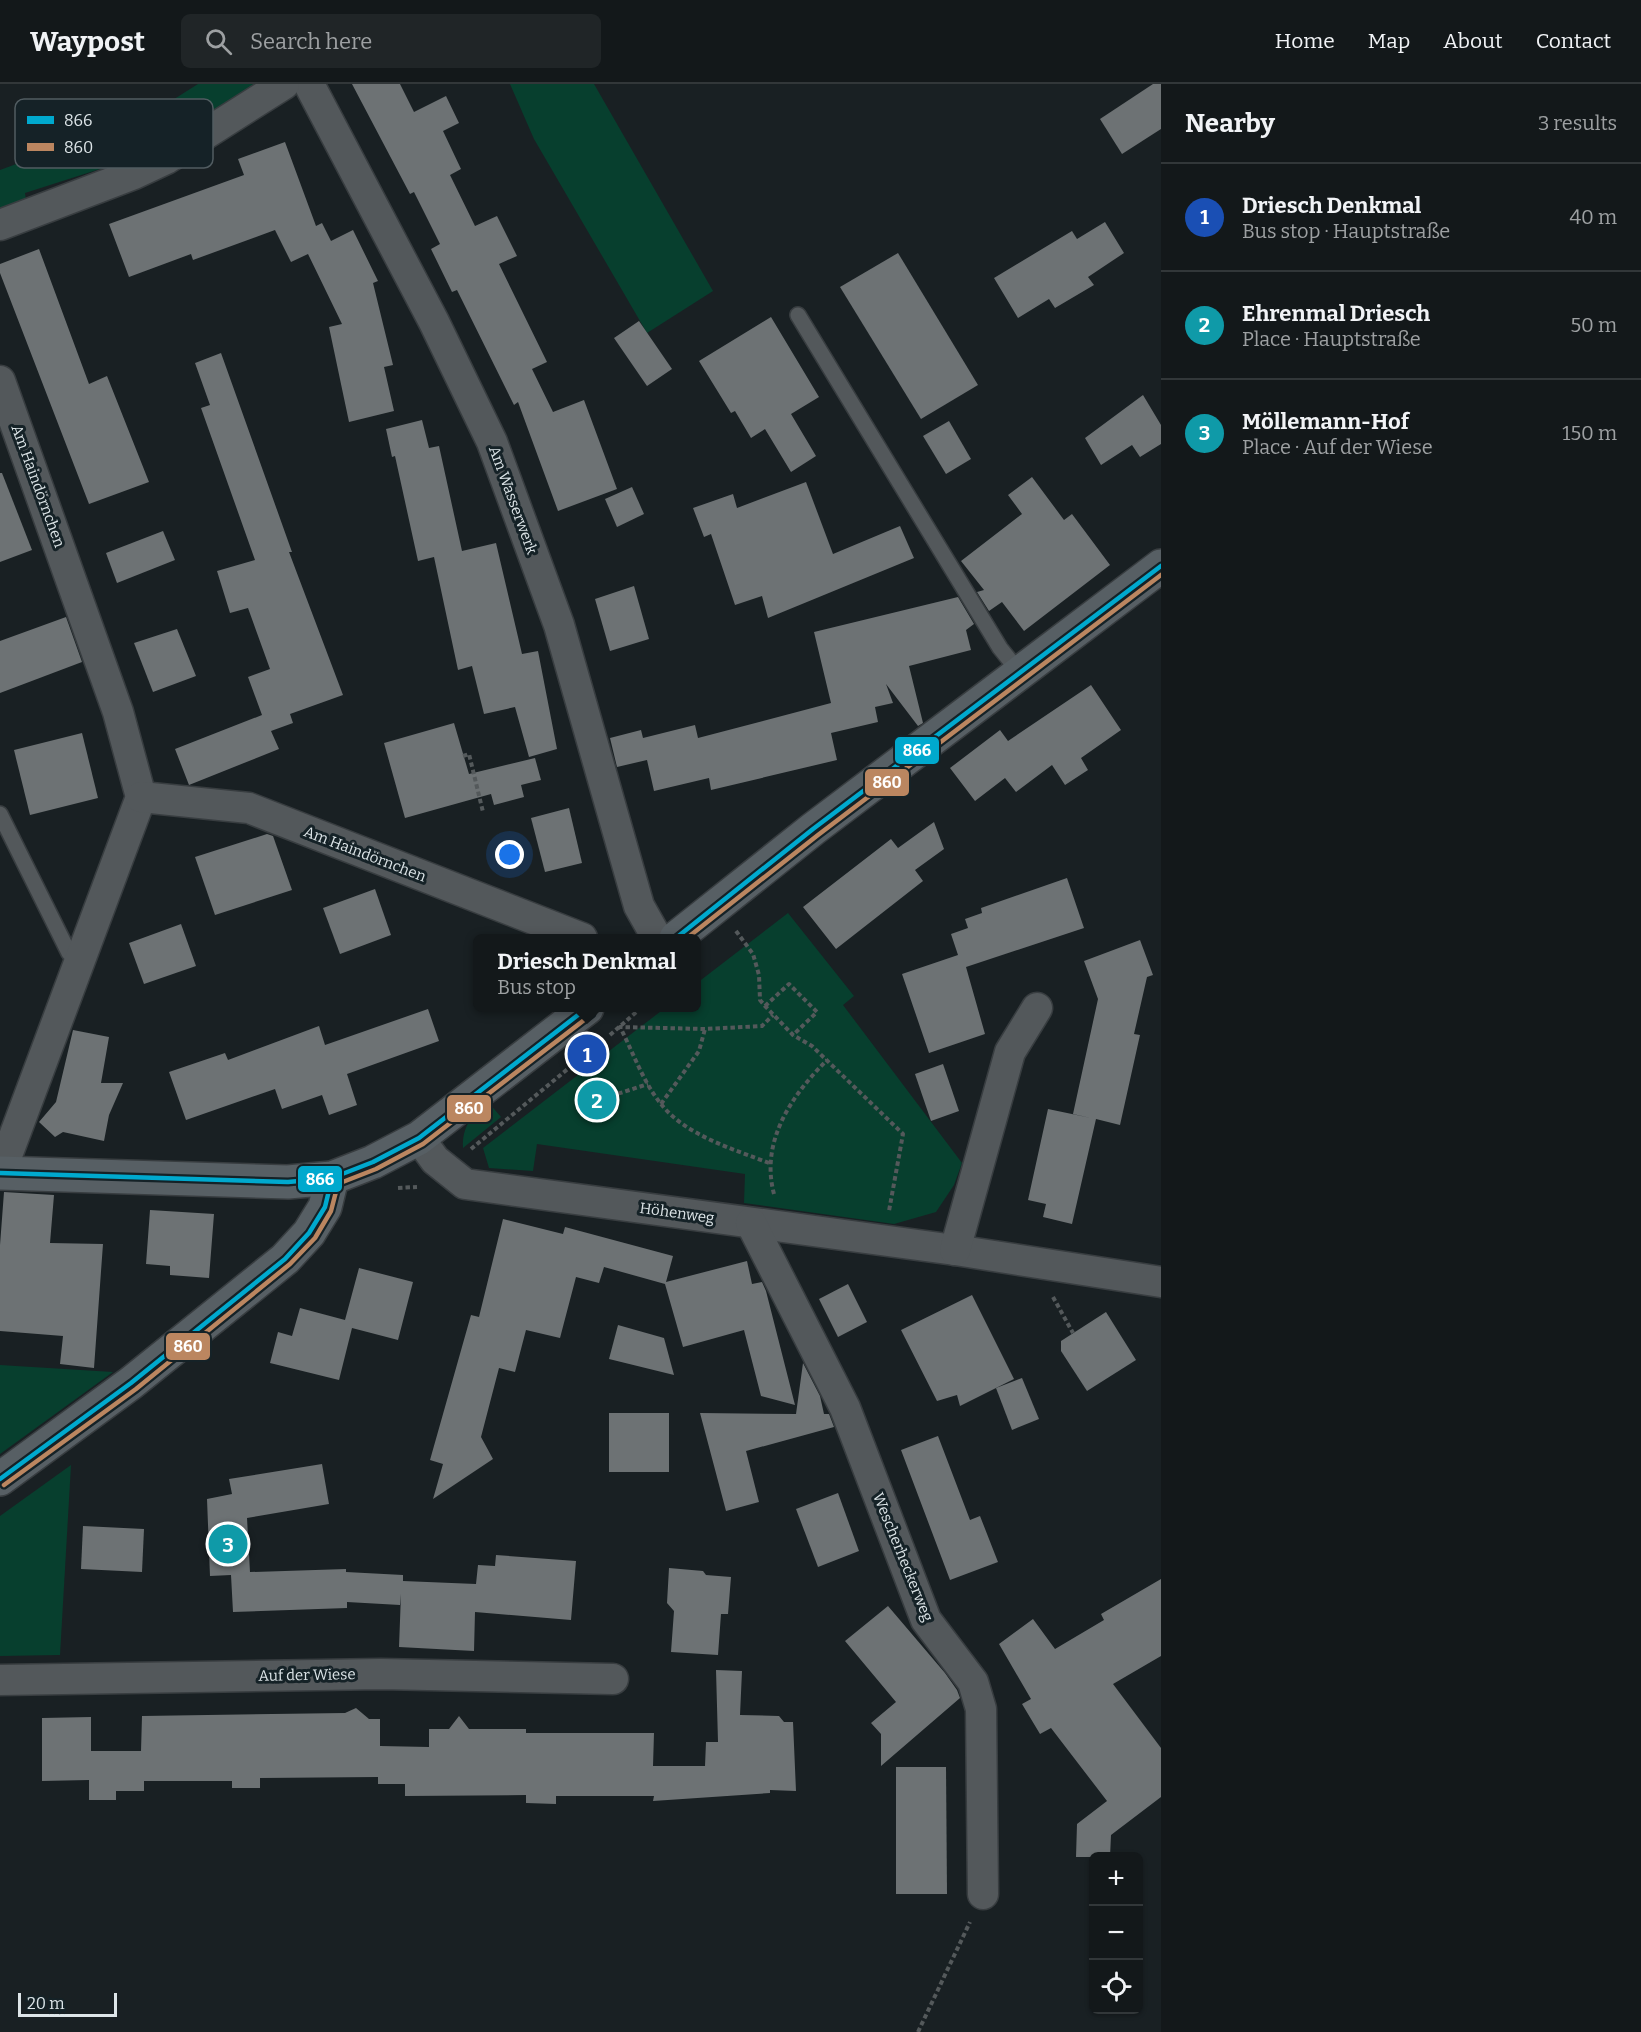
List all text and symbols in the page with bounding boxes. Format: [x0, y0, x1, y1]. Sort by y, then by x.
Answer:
search box [181, 14, 601, 68]
text: Waypost [30, 25, 145, 58]
icon: search [202, 25, 235, 58]
text: Search here [250, 28, 372, 55]
text: Home [1275, 28, 1335, 54]
text: Map [1368, 28, 1410, 54]
text: About [1443, 28, 1503, 54]
text: Contact [1536, 28, 1611, 54]
legend [15, 99, 213, 168]
text: Nearby [1185, 108, 1275, 139]
text: 866 [64, 111, 92, 130]
text: 3 results [1538, 111, 1617, 135]
text: 860 [64, 138, 93, 157]
text: Driesch Denkmal [1242, 192, 1421, 219]
text: 1 [1200, 205, 1209, 229]
text: 40 m [1569, 205, 1617, 229]
text: Bus stop · Hauptstraße [1242, 219, 1450, 243]
text: Ehrenmal Driesch [1242, 300, 1430, 327]
text: 2 [1199, 313, 1210, 337]
text: 50 m [1570, 313, 1617, 337]
text: Place · Hauptstraße [1242, 327, 1421, 351]
text: Möllemann-Hof [1242, 408, 1409, 435]
text: 3 [1199, 421, 1210, 445]
text: 150 m [1562, 421, 1617, 445]
street label: Am Haindörnchen [7, 422, 69, 550]
text: Place · Auf der Wiese [1242, 435, 1433, 459]
street label: Am Wasserwerk [485, 443, 541, 557]
line badge: 866 [894, 736, 940, 765]
text: 866 [903, 741, 932, 760]
line badge: 860 [864, 768, 910, 797]
text: 860 [872, 773, 902, 792]
street label: Am Haindörnchen [301, 822, 429, 886]
your location [495, 840, 524, 869]
popup [473, 934, 701, 1012]
text: Driesch Denkmal [497, 948, 677, 975]
text: Bus stop [497, 975, 576, 999]
pin: 1 [568, 1032, 606, 1076]
pin: 2 [578, 1078, 616, 1122]
line badge: 860 [446, 1094, 492, 1123]
text: 860 [454, 1099, 484, 1118]
line badge: 866 [297, 1165, 343, 1193]
text: 866 [306, 1170, 335, 1189]
street label: Höhenweg [638, 1199, 716, 1227]
line badge: 860 [165, 1332, 211, 1361]
text: 860 [173, 1337, 203, 1356]
street label: Wescherheckerweg [869, 1490, 937, 1624]
pin: 3 [208, 1522, 248, 1566]
street label: Auf der Wiese [258, 1665, 356, 1685]
map controls [1089, 1852, 1143, 2014]
button: + [1089, 1852, 1143, 1906]
button: − [1089, 1906, 1143, 1960]
button: locate [1089, 1960, 1143, 2014]
scale bar [18, 1990, 117, 2018]
text: 20 m [27, 1994, 64, 2013]

